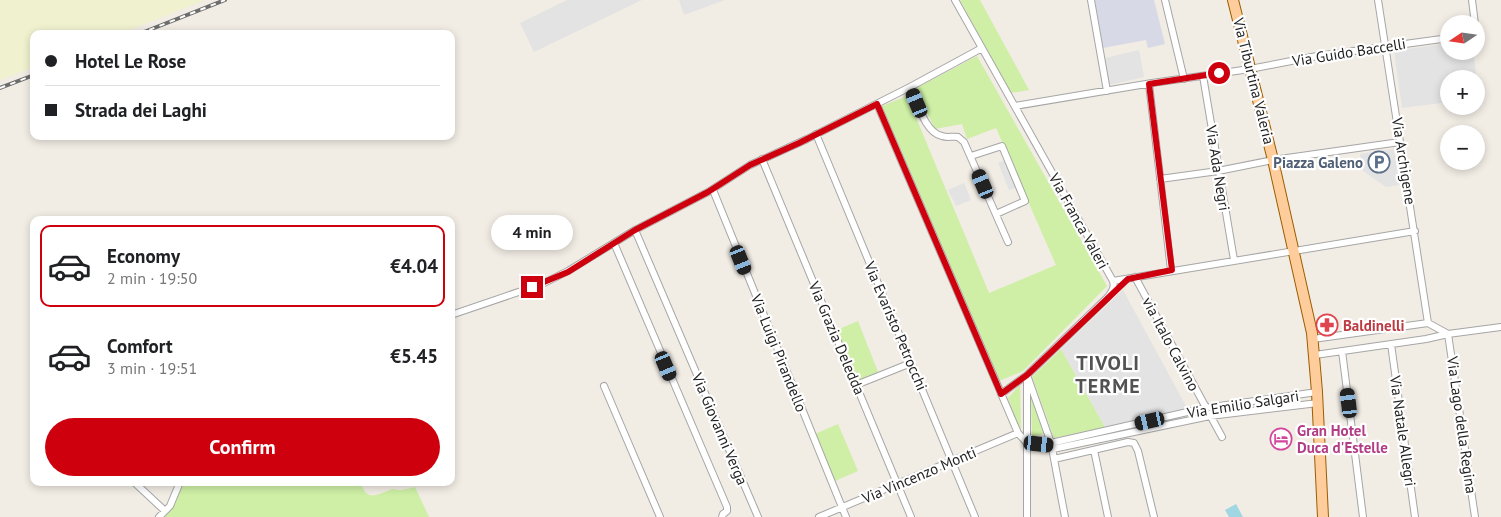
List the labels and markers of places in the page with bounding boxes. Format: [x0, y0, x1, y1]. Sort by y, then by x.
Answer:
parking icon: Piazza Galeno [1367, 150, 1391, 174]
place label: Piazza Galeno [1273, 153, 1363, 172]
pharmacy icon: Baldinelli [1315, 313, 1339, 337]
place label: Baldinelli [1343, 316, 1405, 335]
place label: Gran Hotel Duca d'Estelle [1297, 421, 1388, 457]
hotel icon: Gran Hotel Duca d'Estelle [1269, 427, 1293, 451]

